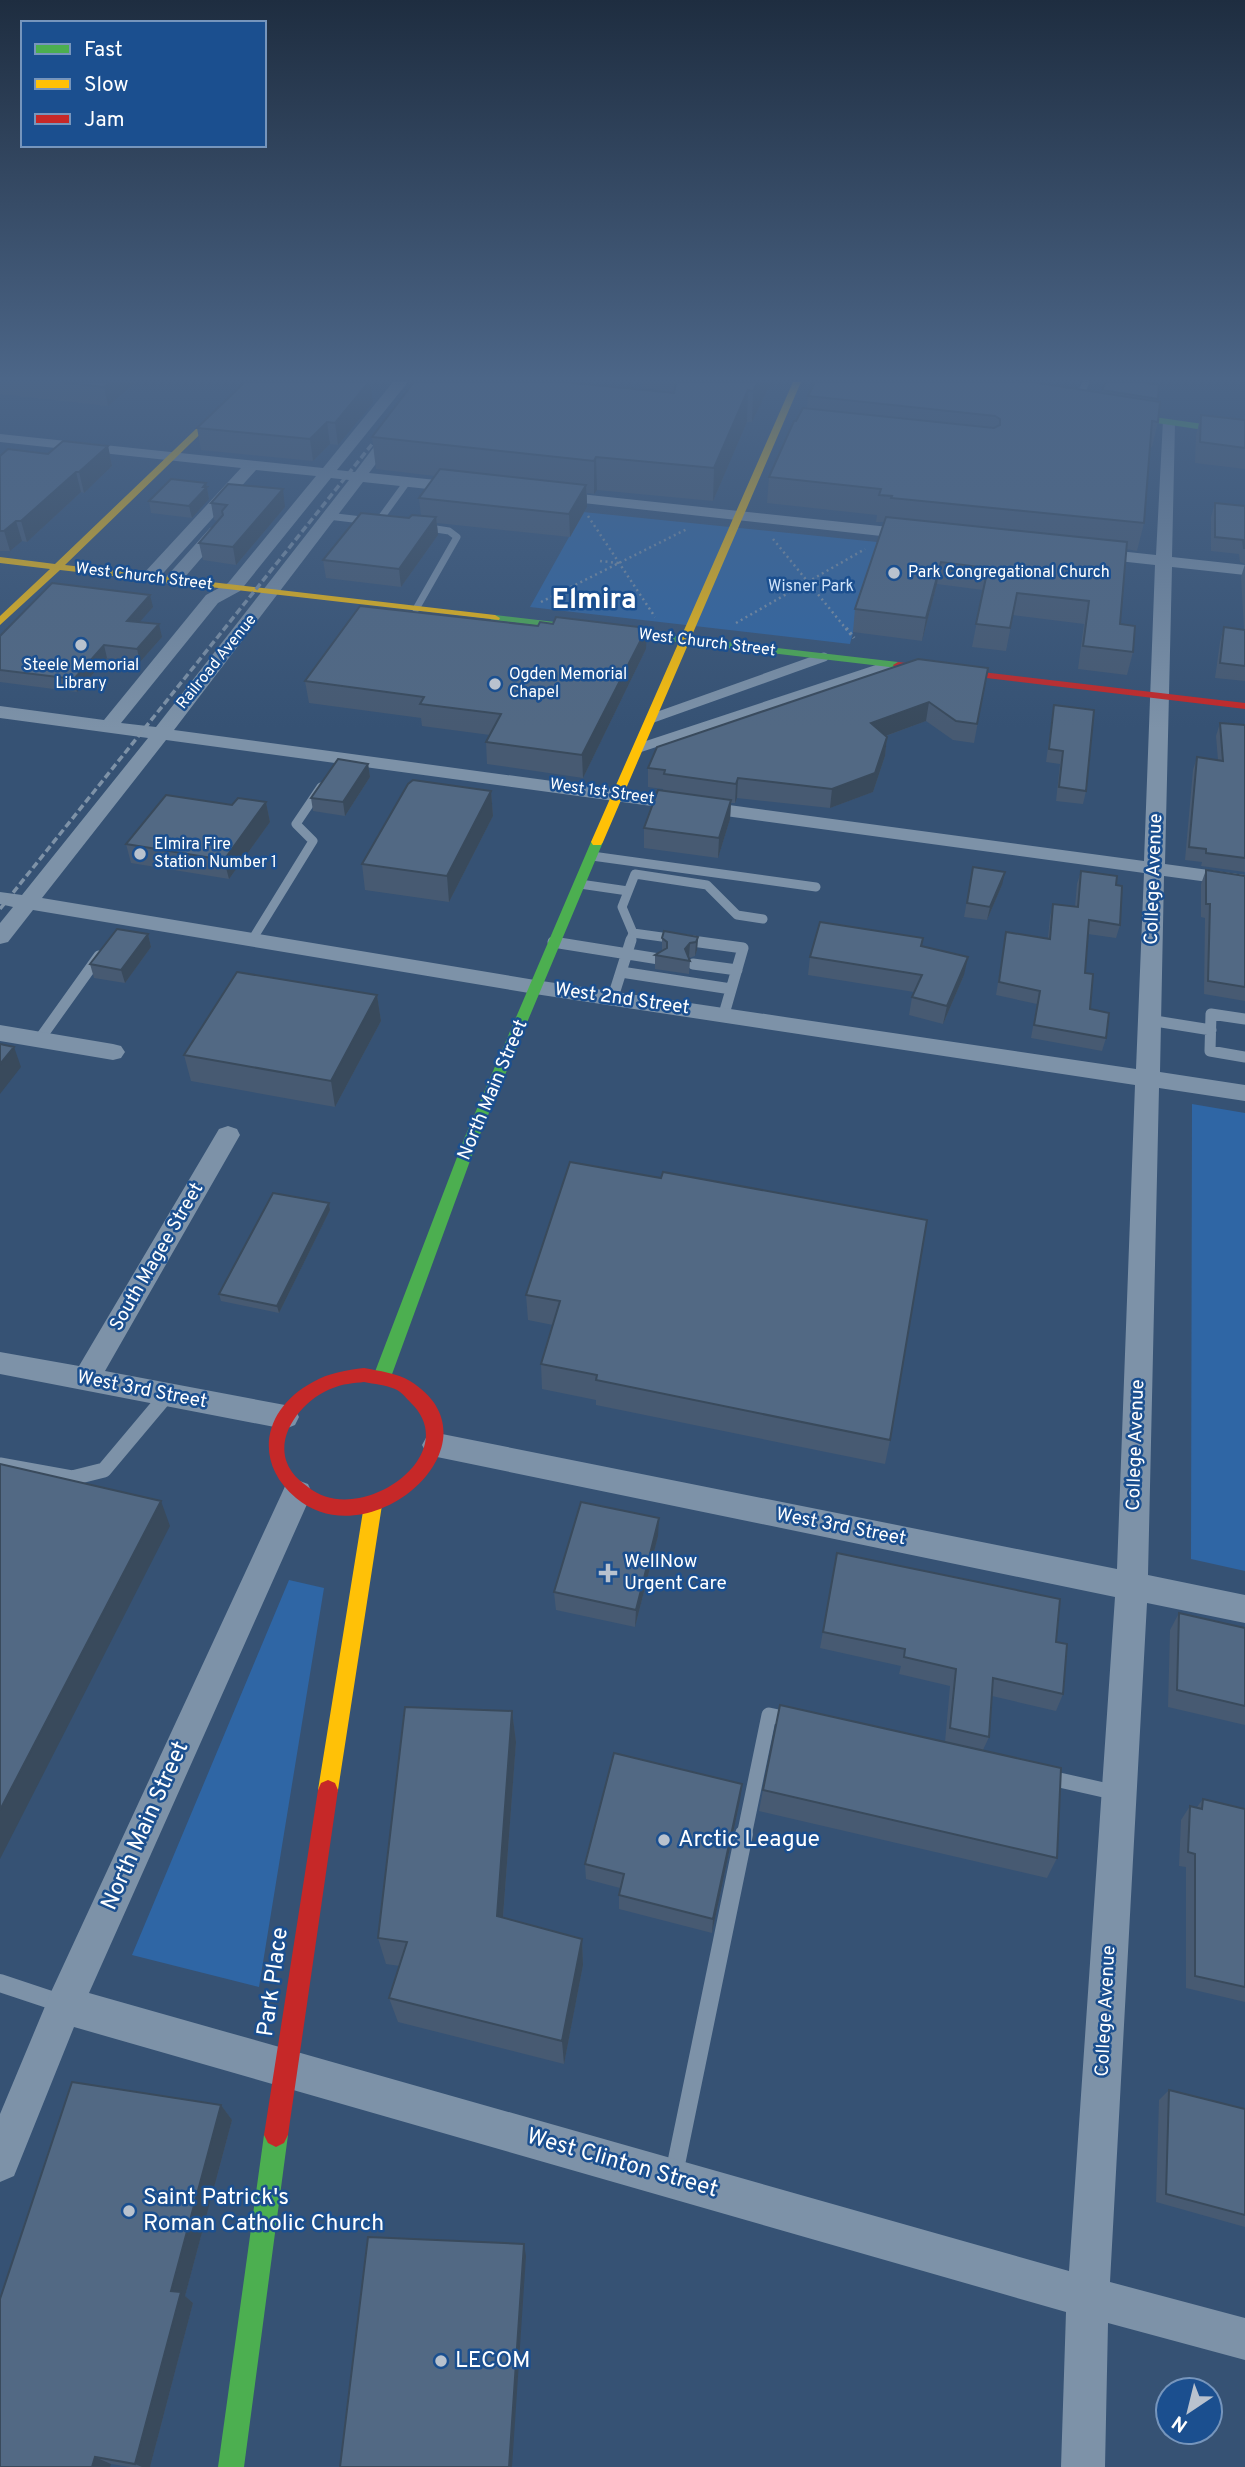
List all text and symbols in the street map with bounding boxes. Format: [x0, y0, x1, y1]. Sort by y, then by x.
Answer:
legend [21, 21, 266, 147]
text: Fast [84, 37, 123, 64]
text: Slow [84, 72, 129, 99]
text: Jam [84, 107, 125, 134]
street label: West Church Street [74, 559, 214, 595]
place label: Park Congregational Church [908, 563, 1110, 583]
marker: Park Congregational Church [886, 565, 902, 581]
park label: Wisner Park [768, 577, 854, 597]
district label: Elmira [551, 583, 637, 619]
street label: Railroad Avenue [173, 610, 261, 714]
street label: West Church Street [637, 625, 777, 661]
marker: Steele Memorial Library [73, 637, 89, 653]
place label: Steele Memorial Library [23, 656, 139, 694]
place label: Ogden Memorial Chapel [509, 665, 627, 703]
marker: Ogden Memorial Chapel [487, 676, 503, 692]
street label: West 1st Street [548, 775, 656, 809]
street label: College Avenue [1140, 813, 1168, 945]
place label: Elmira Fire Station Number 1 [154, 835, 277, 873]
marker: Elmira Fire Station Number 1 [132, 846, 148, 862]
street label: West 2nd Street [553, 978, 691, 1020]
street label: North Main Street [453, 1016, 533, 1164]
street label: South Magee Street [105, 1178, 209, 1336]
street label: West 3rd Street [75, 1366, 209, 1414]
street label: College Avenue [1122, 1379, 1150, 1511]
street label: West 3rd Street [774, 1503, 908, 1551]
place label: WellNow Urgent Care [624, 1550, 727, 1596]
marker: WellNow Urgent Care [598, 1563, 618, 1583]
street label: North Main Street [96, 1737, 196, 1915]
place label: Arctic League [678, 1826, 820, 1855]
marker: Arctic League [656, 1832, 672, 1848]
street label: Park Place [252, 1926, 296, 2038]
street label: College Avenue [1091, 1945, 1121, 2077]
street label: West Clinton Street [523, 2123, 721, 2205]
place label: Saint Patrick's Roman Catholic Church [143, 2184, 384, 2239]
marker: Saint Patrick's Roman Catholic Church [121, 2203, 137, 2219]
place label: LECOM [455, 2347, 531, 2376]
marker: LECOM [433, 2353, 449, 2369]
north arrow [1154, 2376, 1224, 2446]
text: N [1168, 2410, 1193, 2437]

